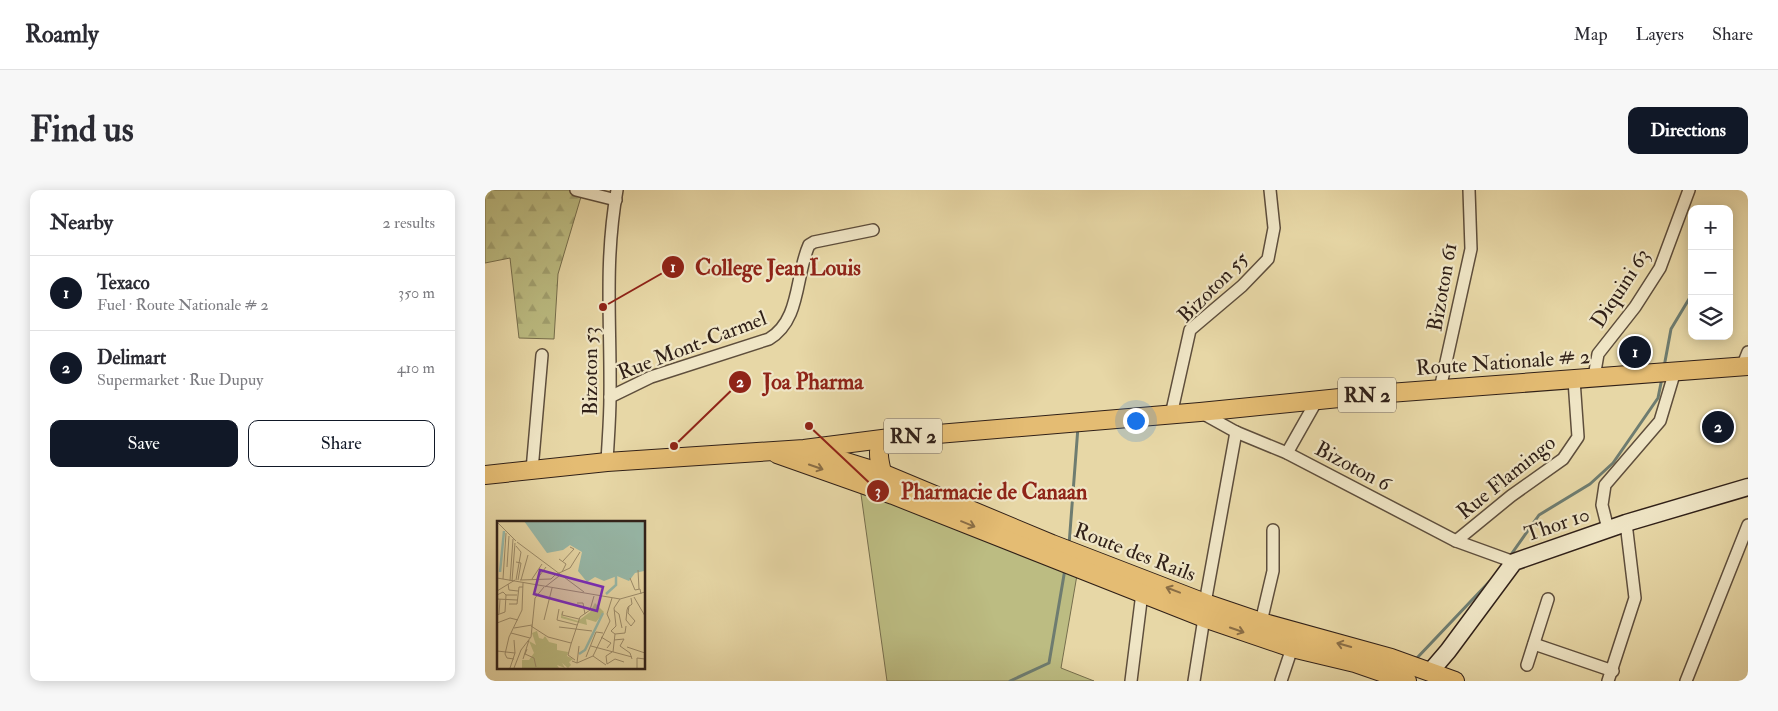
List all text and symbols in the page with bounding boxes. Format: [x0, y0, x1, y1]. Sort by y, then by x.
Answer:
text: Roamly [25, 19, 99, 50]
text: Map [1574, 23, 1608, 46]
text: Layers [1636, 23, 1684, 46]
text: Share [1712, 23, 1753, 46]
button: Directions [1628, 107, 1748, 154]
text: Find us [30, 108, 134, 152]
map controls [1688, 205, 1733, 340]
button: + [1688, 205, 1733, 250]
text: Nearby [50, 209, 113, 236]
text: 2 results [382, 213, 435, 233]
street label: Bizoton 61 [1421, 241, 1464, 334]
street label: Diquini 63 [1585, 243, 1656, 333]
street label: Bizoton 55 [1172, 245, 1255, 329]
callout: College Jean Louis [660, 248, 871, 285]
button: − [1688, 250, 1733, 295]
text: College Jean Louis [695, 254, 861, 283]
text: 1 [670, 258, 676, 277]
text: Texaco [97, 271, 150, 295]
text: 1 [63, 283, 69, 303]
text: 350 m [398, 283, 435, 303]
text: Fuel · Route Nationale # 2 [97, 295, 269, 315]
button: layers [1688, 295, 1733, 340]
street label: Rue Mont-Carmel [614, 304, 771, 386]
street label: Bizoton 53 [577, 327, 604, 415]
pin: 1 [1619, 333, 1651, 371]
street label: Route Nationale # 2 [1415, 343, 1591, 382]
text: Delimart [97, 346, 166, 370]
text: 2 [62, 358, 70, 378]
text: 410 m [397, 358, 435, 378]
callout: Joa Pharma [728, 363, 873, 400]
text: Joa Pharma [762, 368, 864, 397]
text: Supermarket · Rue Dupuy [97, 370, 263, 390]
text: 2 [736, 373, 744, 392]
road number: RN 2 [1338, 378, 1396, 412]
your location [1123, 408, 1149, 434]
pin: 2 [1702, 408, 1734, 446]
road number: RN 2 [884, 418, 942, 454]
button: Save [50, 420, 238, 467]
button: Share [248, 420, 435, 467]
street label: Rue Flamingo [1451, 429, 1561, 525]
street label: Bizoton 6 [1310, 435, 1397, 498]
one-way arrow [808, 463, 824, 473]
callout: Pharmacie de Canaan [865, 473, 1097, 510]
text: Pharmacie de Canaan [901, 478, 1088, 506]
text: 3 [875, 482, 881, 501]
street label: Thor 10 [1521, 501, 1593, 548]
street label: Route des Rails [1070, 517, 1200, 588]
one-way arrow [960, 520, 975, 530]
inset map [497, 521, 645, 668]
one-way arrow [1165, 585, 1181, 594]
one-way arrow [1229, 626, 1245, 635]
one-way arrow [1336, 640, 1352, 649]

